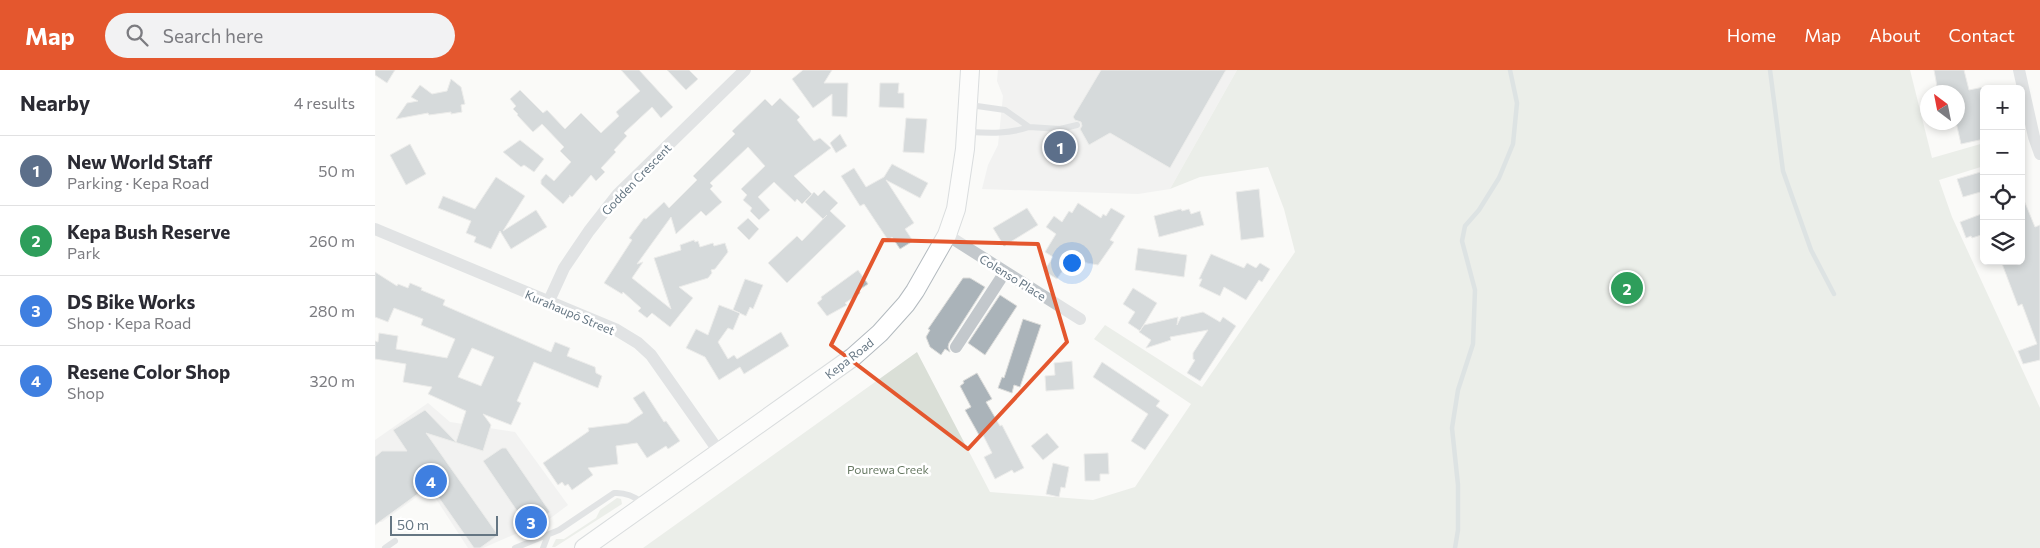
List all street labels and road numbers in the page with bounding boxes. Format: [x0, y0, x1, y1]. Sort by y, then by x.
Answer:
street label: Godden Crescent [598, 140, 674, 218]
street label: Colenso Place [977, 251, 1049, 303]
street label: Kurahaupō Street [523, 287, 617, 337]
street label: Kepa Road [822, 335, 876, 381]

